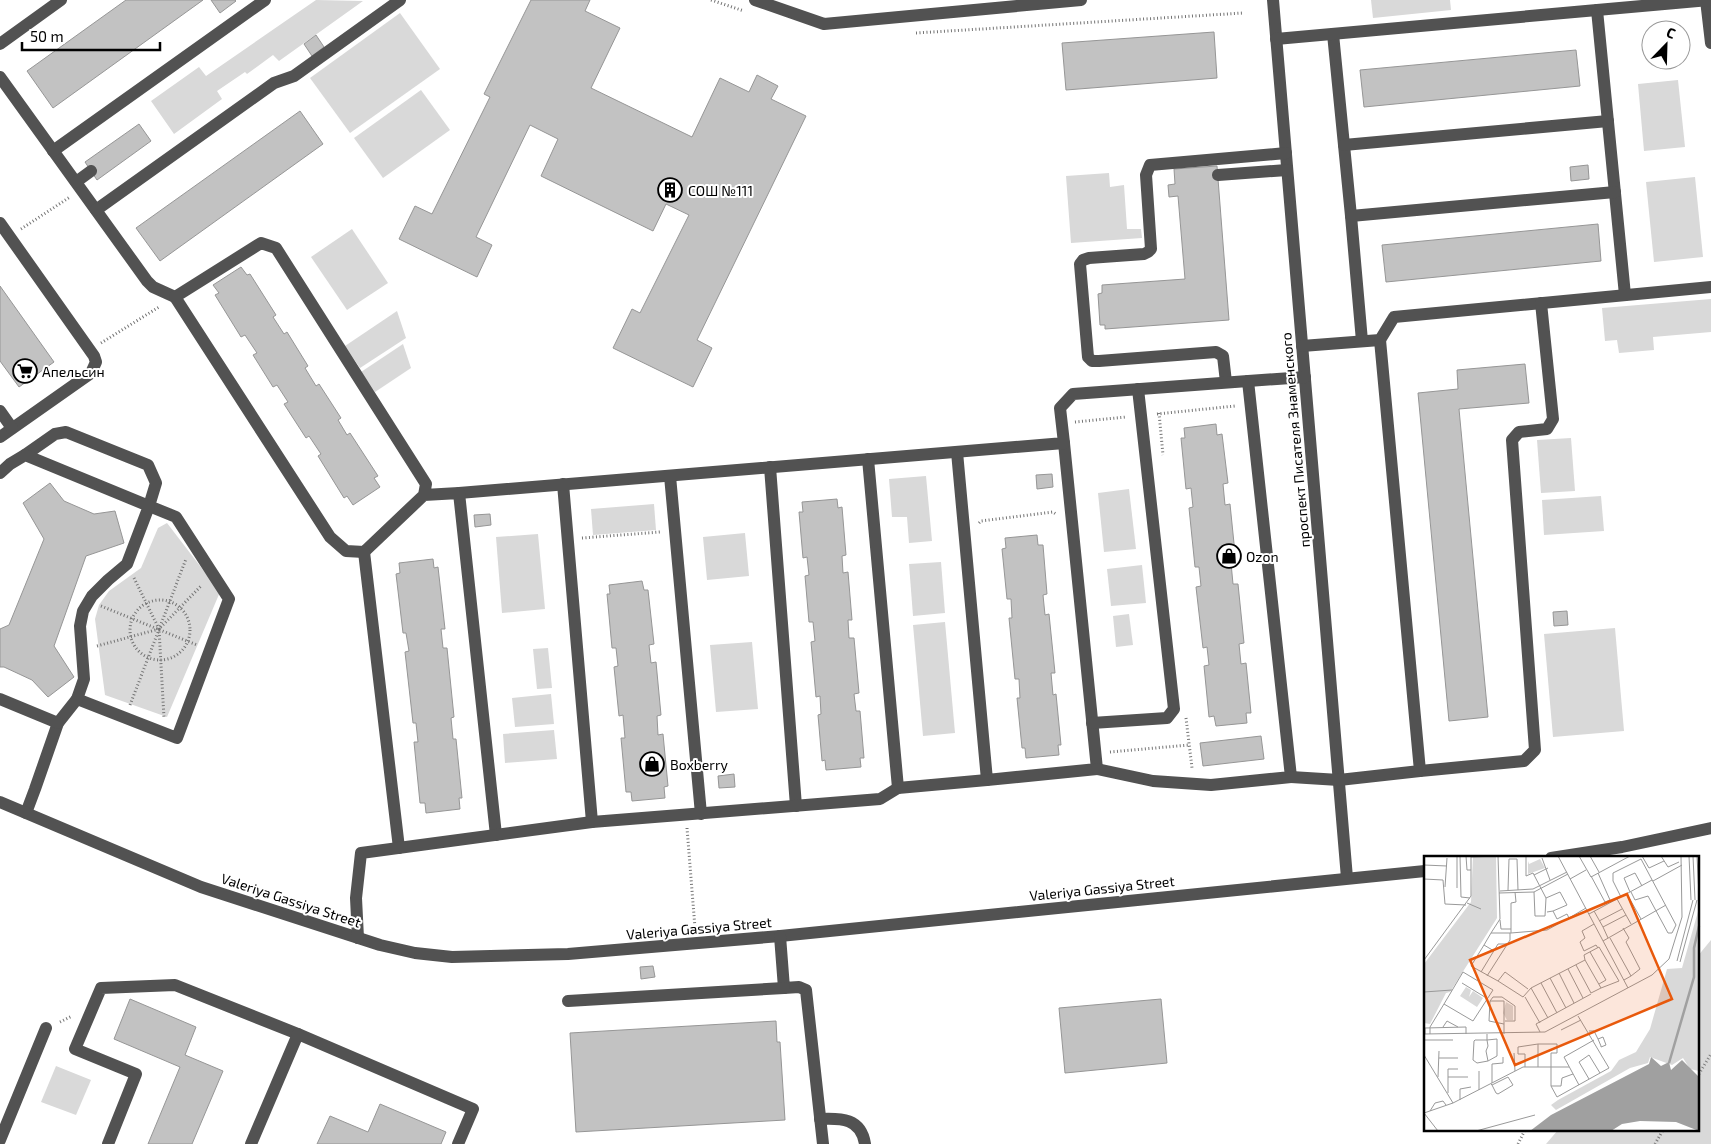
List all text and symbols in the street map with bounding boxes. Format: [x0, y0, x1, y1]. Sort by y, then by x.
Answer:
scale bar [22, 20, 160, 52]
north arrow [1641, 20, 1691, 70]
text: С [1664, 23, 1678, 42]
text: 50 m [30, 27, 64, 45]
building icon: СОШ №111 [657, 177, 683, 203]
place label: СОШ №111 [688, 182, 753, 199]
street label: проспект Писателя Знаменского [1277, 332, 1313, 548]
supermarket icon: Апельсин [12, 358, 38, 384]
place label: Апельсин [42, 363, 105, 380]
shop icon: Ozon [1216, 543, 1242, 569]
place label: Ozon [1246, 548, 1279, 565]
shop icon: Boxberry [639, 751, 665, 777]
place label: Boxberry [670, 756, 729, 773]
inset map [1424, 856, 1698, 1132]
street label: Valeriya Gassiya Street [219, 869, 363, 931]
street label: Valeriya Gassiya Street [1029, 872, 1175, 904]
street label: Valeriya Gassiya Street [626, 913, 772, 943]

